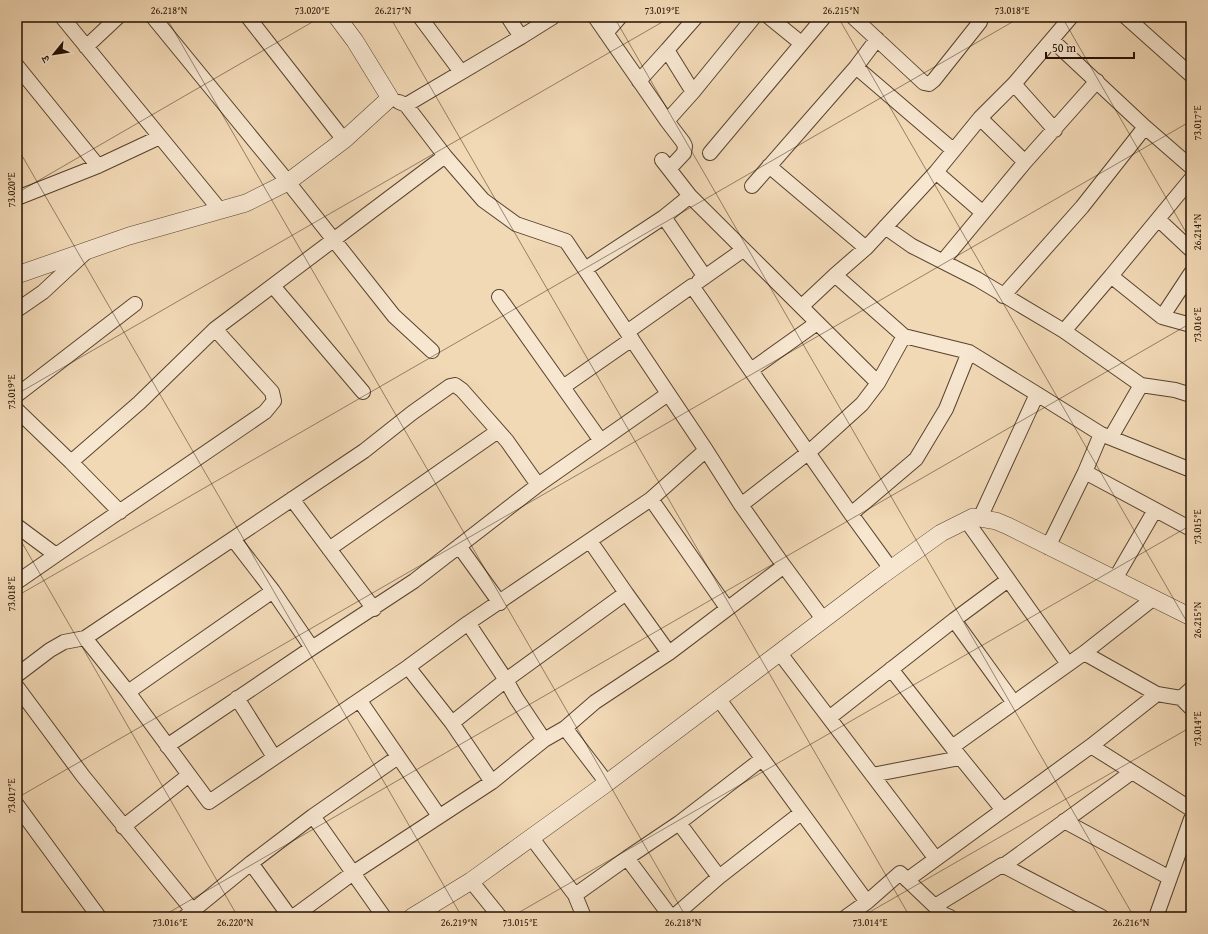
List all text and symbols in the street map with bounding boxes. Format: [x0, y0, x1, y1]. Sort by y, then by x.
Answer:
text: 26.218°N [151, 3, 188, 18]
text: 73.020°E [294, 3, 330, 18]
text: 26.217°N [375, 3, 412, 18]
text: 73.019°E [644, 3, 680, 18]
text: 26.215°N [823, 3, 860, 18]
text: 73.018°E [994, 3, 1030, 18]
north arrow [34, 34, 74, 74]
scale bar [1046, 34, 1134, 60]
text: 50 m [1052, 39, 1076, 56]
text: उ [36, 51, 54, 66]
text: 73.017°E [1190, 105, 1205, 141]
text: 73.020°E [4, 172, 19, 208]
text: 26.214°N [1190, 213, 1205, 250]
text: 73.016°E [1190, 307, 1205, 343]
text: 73.019°E [4, 374, 19, 410]
text: 73.015°E [1190, 509, 1205, 545]
text: 73.018°E [4, 576, 19, 612]
text: 26.215°N [1190, 601, 1205, 638]
text: 73.014°E [1190, 711, 1205, 747]
text: 73.017°E [4, 778, 19, 814]
text: 73.016°E [152, 915, 188, 930]
text: 26.220°N [217, 915, 254, 930]
text: 26.219°N [441, 915, 478, 930]
text: 73.015°E [502, 915, 538, 930]
text: 26.218°N [665, 915, 702, 930]
text: 73.014°E [852, 915, 888, 930]
text: 26.216°N [1113, 915, 1150, 930]

